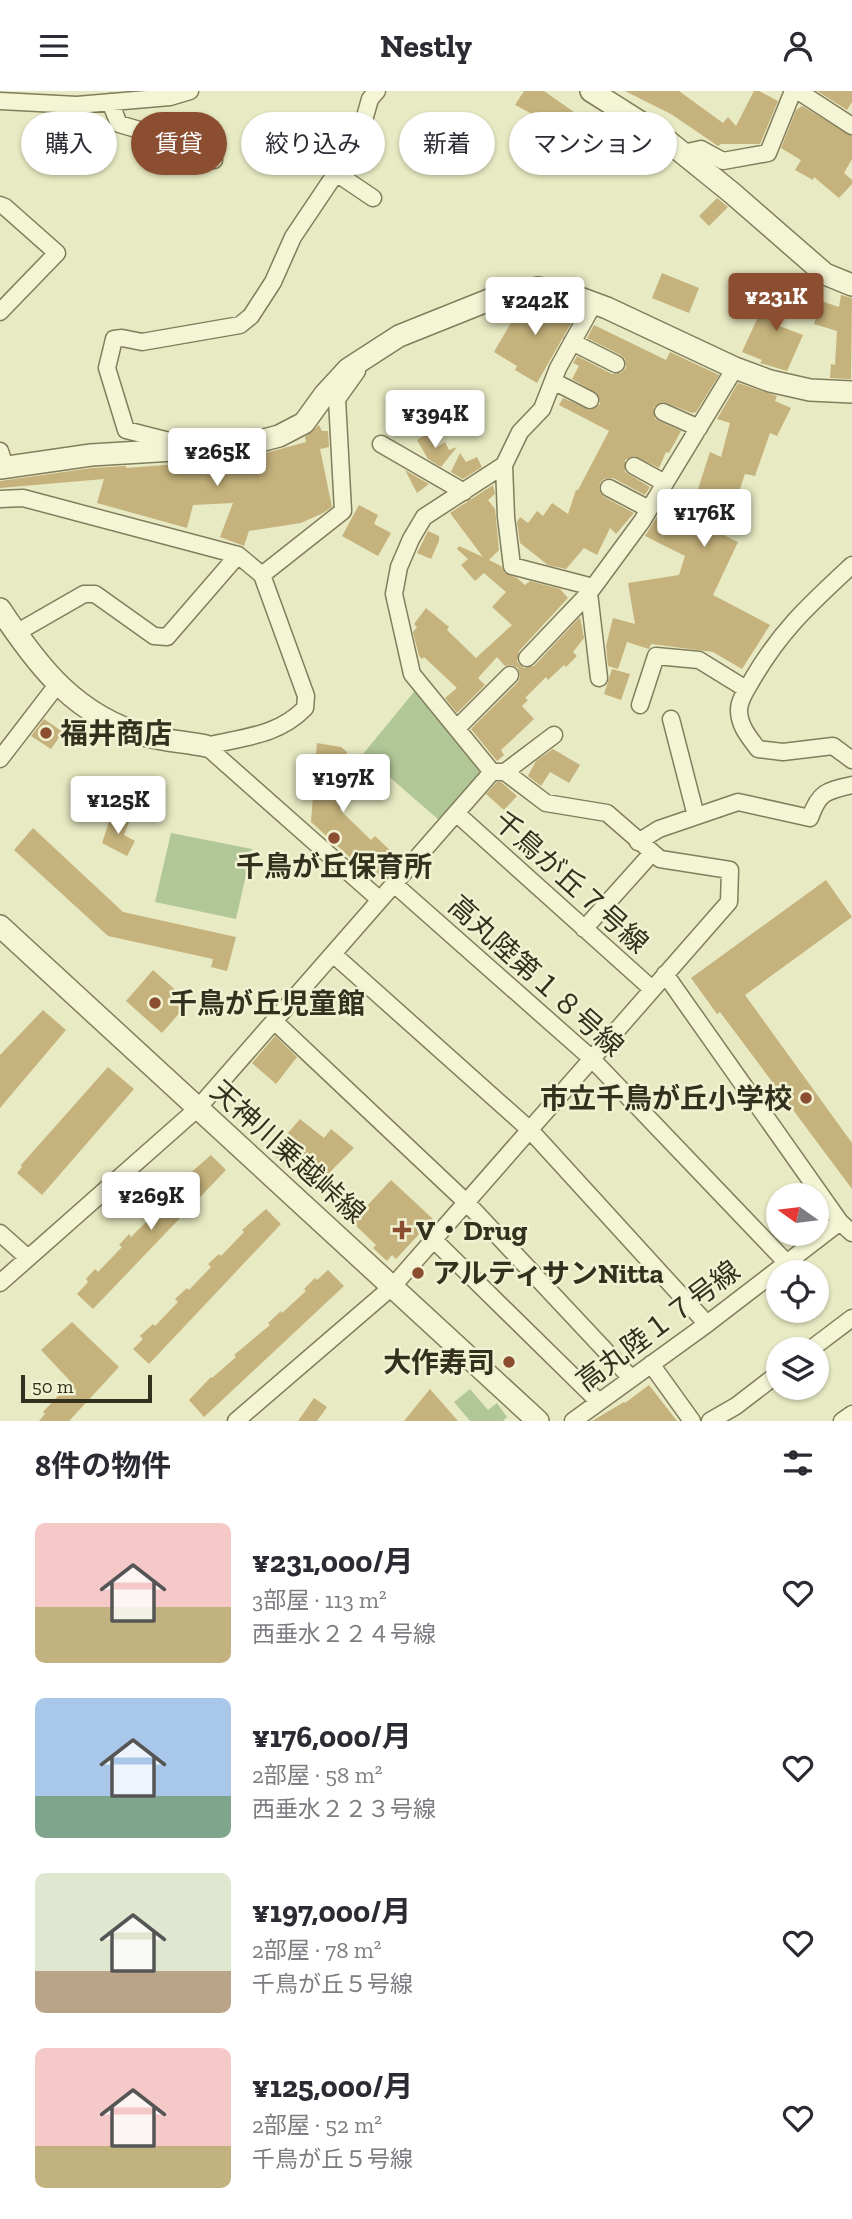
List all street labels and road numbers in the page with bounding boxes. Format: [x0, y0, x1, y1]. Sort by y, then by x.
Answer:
street label: 千鳥が丘７号線 [487, 804, 655, 960]
street label: 高丸陸第１８号線 [442, 889, 630, 1063]
street label: 天神川乗越峠線 [204, 1074, 372, 1230]
street label: 高丸陸１７号線 [570, 1254, 746, 1398]

